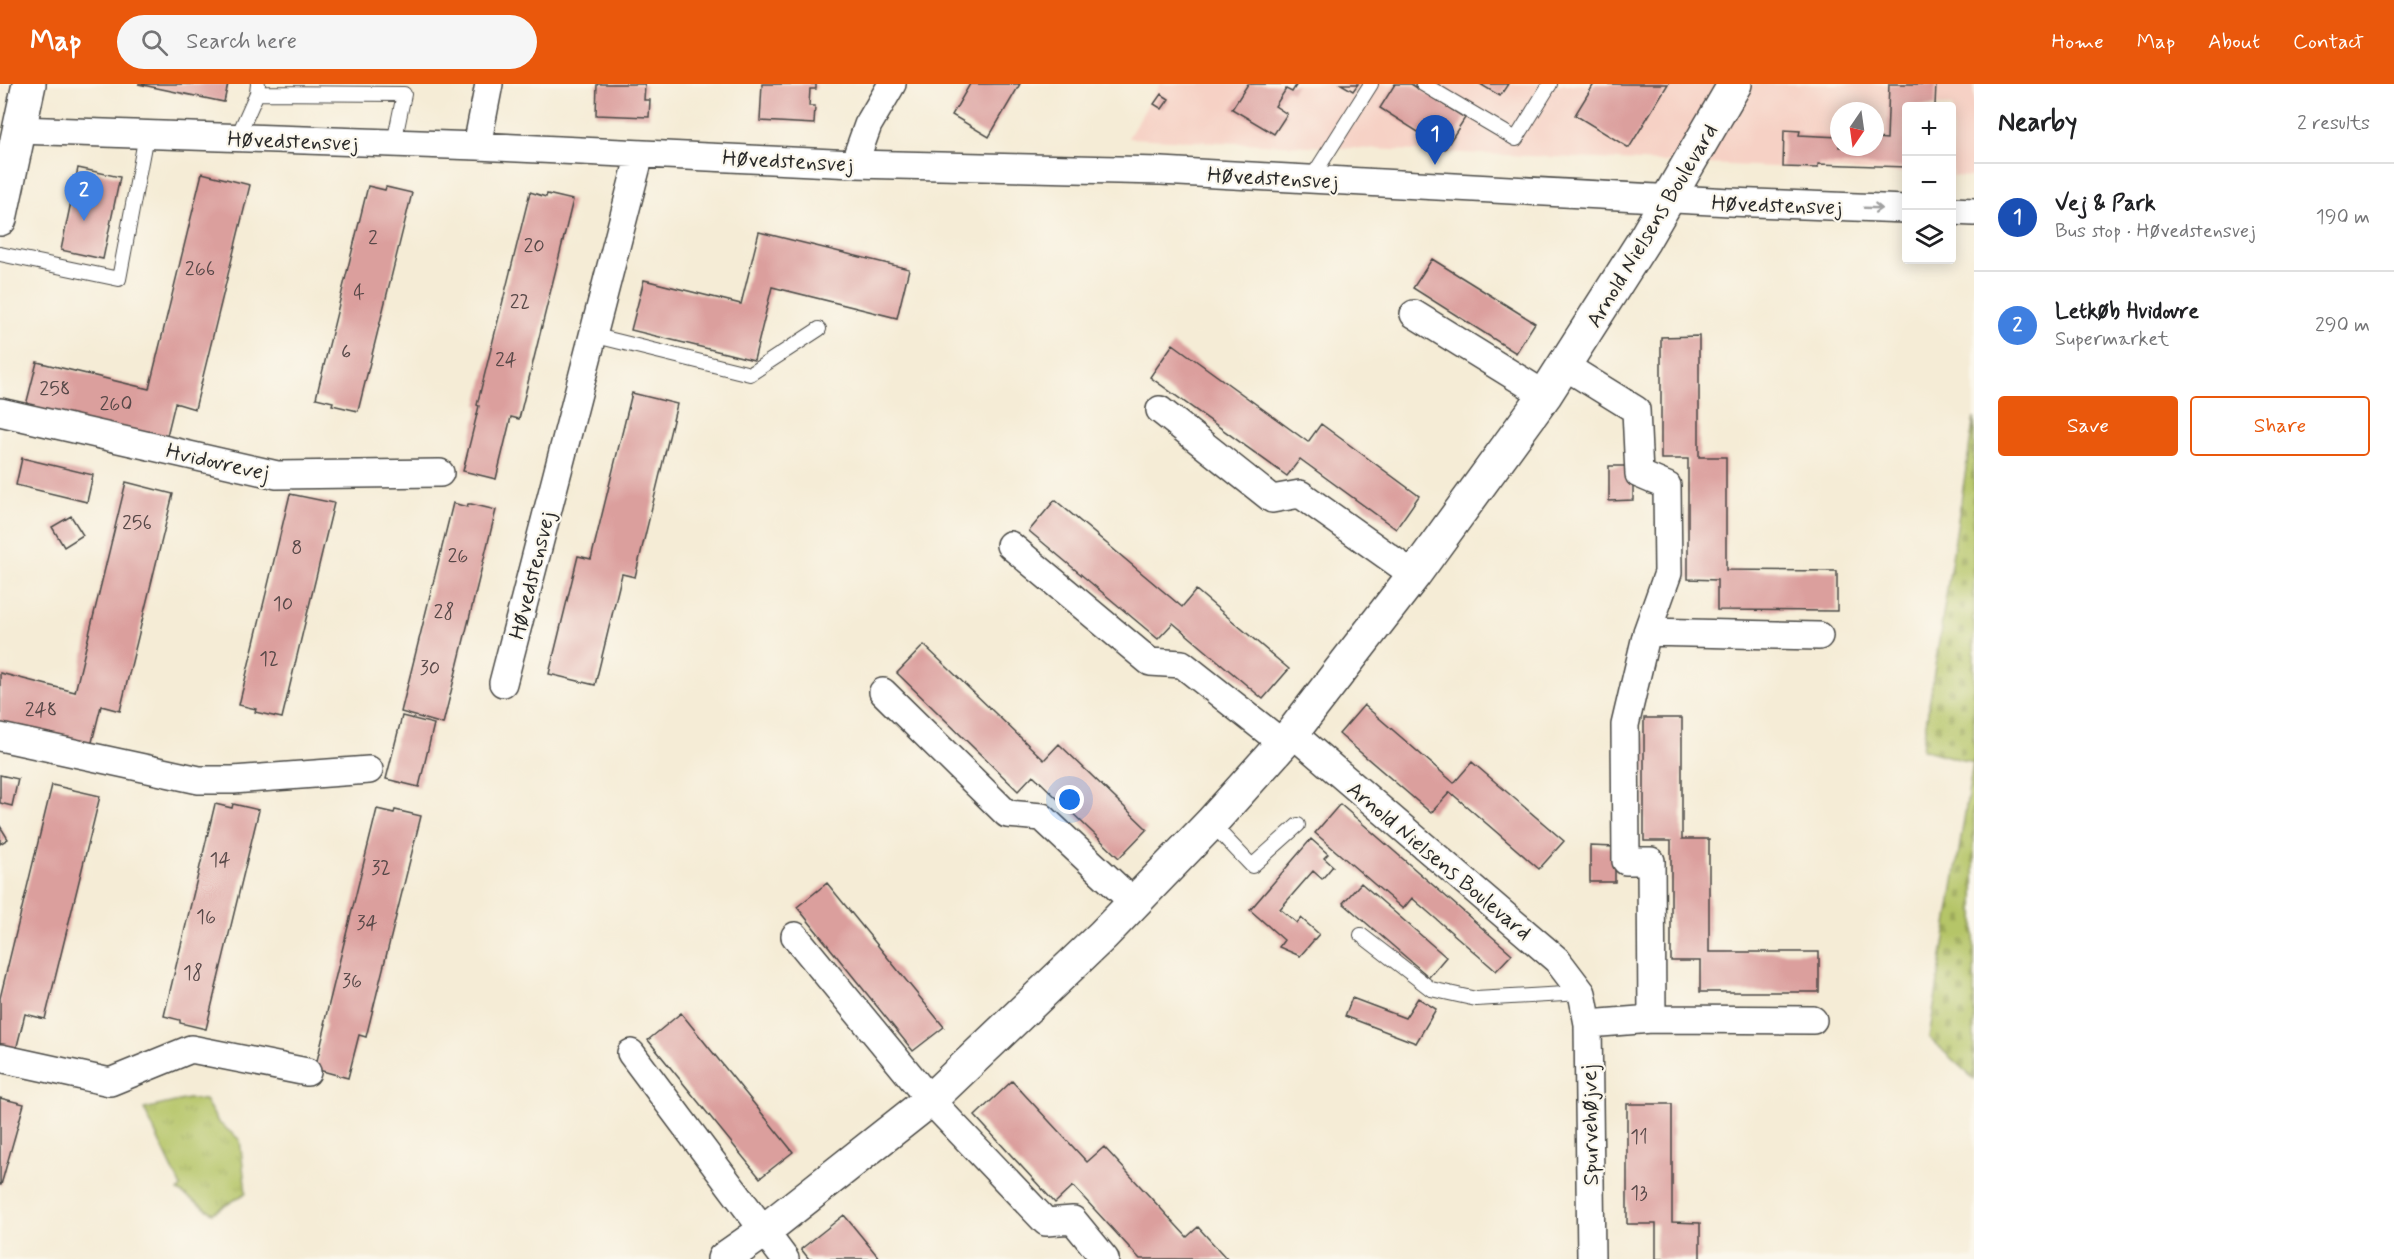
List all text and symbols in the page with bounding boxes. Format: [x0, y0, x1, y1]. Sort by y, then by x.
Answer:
search box [117, 15, 537, 69]
text: Map [30, 24, 81, 61]
icon: search [138, 26, 171, 59]
text: Search here [186, 28, 297, 56]
text: Home [2052, 28, 2104, 56]
text: Map [2137, 28, 2175, 56]
text: About [2208, 28, 2260, 56]
text: Contact [2293, 28, 2364, 56]
north arrow [1830, 102, 1884, 156]
map controls [1902, 102, 1956, 264]
button: + [1902, 102, 1956, 156]
text: Nearby [1998, 106, 2077, 140]
text: 2 results [2297, 110, 2370, 137]
pin: 1 [1416, 116, 1454, 165]
street label: Arnold Nielsens Boulevard [1581, 119, 1725, 333]
street label: Høvedstensvej [227, 126, 359, 158]
street label: Høvedstensvej [722, 145, 854, 179]
button: − [1902, 156, 1956, 210]
street label: Høvedstensvej [1207, 162, 1339, 196]
pin: 2 [64, 172, 104, 221]
street label: Høvedstensvej [1711, 190, 1843, 222]
text: Vej & Park [2055, 190, 2156, 218]
one-way arrow [1862, 202, 1882, 213]
text: 1 [2013, 204, 2022, 231]
text: 190 m [2316, 204, 2370, 231]
button: layers [1902, 210, 1956, 264]
text: Bus stop · Høvedstensvej [2055, 218, 2256, 245]
house number: 2 [368, 225, 378, 252]
house number: 20 [523, 233, 545, 260]
house number: 266 [185, 256, 215, 283]
house number: 4 [353, 280, 365, 307]
house number: 22 [510, 289, 530, 316]
text: Letkøb Hvidovre [2055, 298, 2199, 326]
text: 2 [2013, 312, 2022, 339]
text: 290 m [2315, 312, 2370, 339]
text: Supermarket [2055, 326, 2169, 353]
house number: 6 [341, 339, 351, 366]
house number: 24 [495, 347, 517, 374]
house number: 258 [39, 376, 71, 403]
house number: 260 [100, 391, 132, 418]
button: Save [1998, 396, 2178, 456]
button: Share [2190, 396, 2370, 456]
street label: Hvidovrevej [163, 438, 272, 488]
street label: Høvedstensvej [503, 508, 562, 643]
house number: 256 [122, 510, 152, 537]
house number: 8 [291, 535, 303, 562]
house number: 26 [448, 543, 468, 570]
house number: 10 [273, 591, 293, 618]
house number: 28 [434, 599, 454, 626]
house number: 12 [259, 646, 279, 673]
house number: 30 [420, 655, 440, 682]
house number: 248 [25, 697, 57, 724]
street label: Arnold Nielsens Boulevard [1340, 776, 1537, 947]
your location [1055, 785, 1084, 814]
house number: 14 [209, 847, 231, 874]
house number: 32 [371, 855, 391, 882]
house number: 16 [196, 904, 216, 931]
house number: 34 [356, 910, 378, 937]
house number: 18 [183, 960, 203, 987]
house number: 36 [342, 968, 362, 995]
street label: Spurvehøjvej [1576, 1064, 1606, 1186]
house number: 11 [1630, 1124, 1648, 1151]
house number: 13 [1630, 1180, 1648, 1207]

